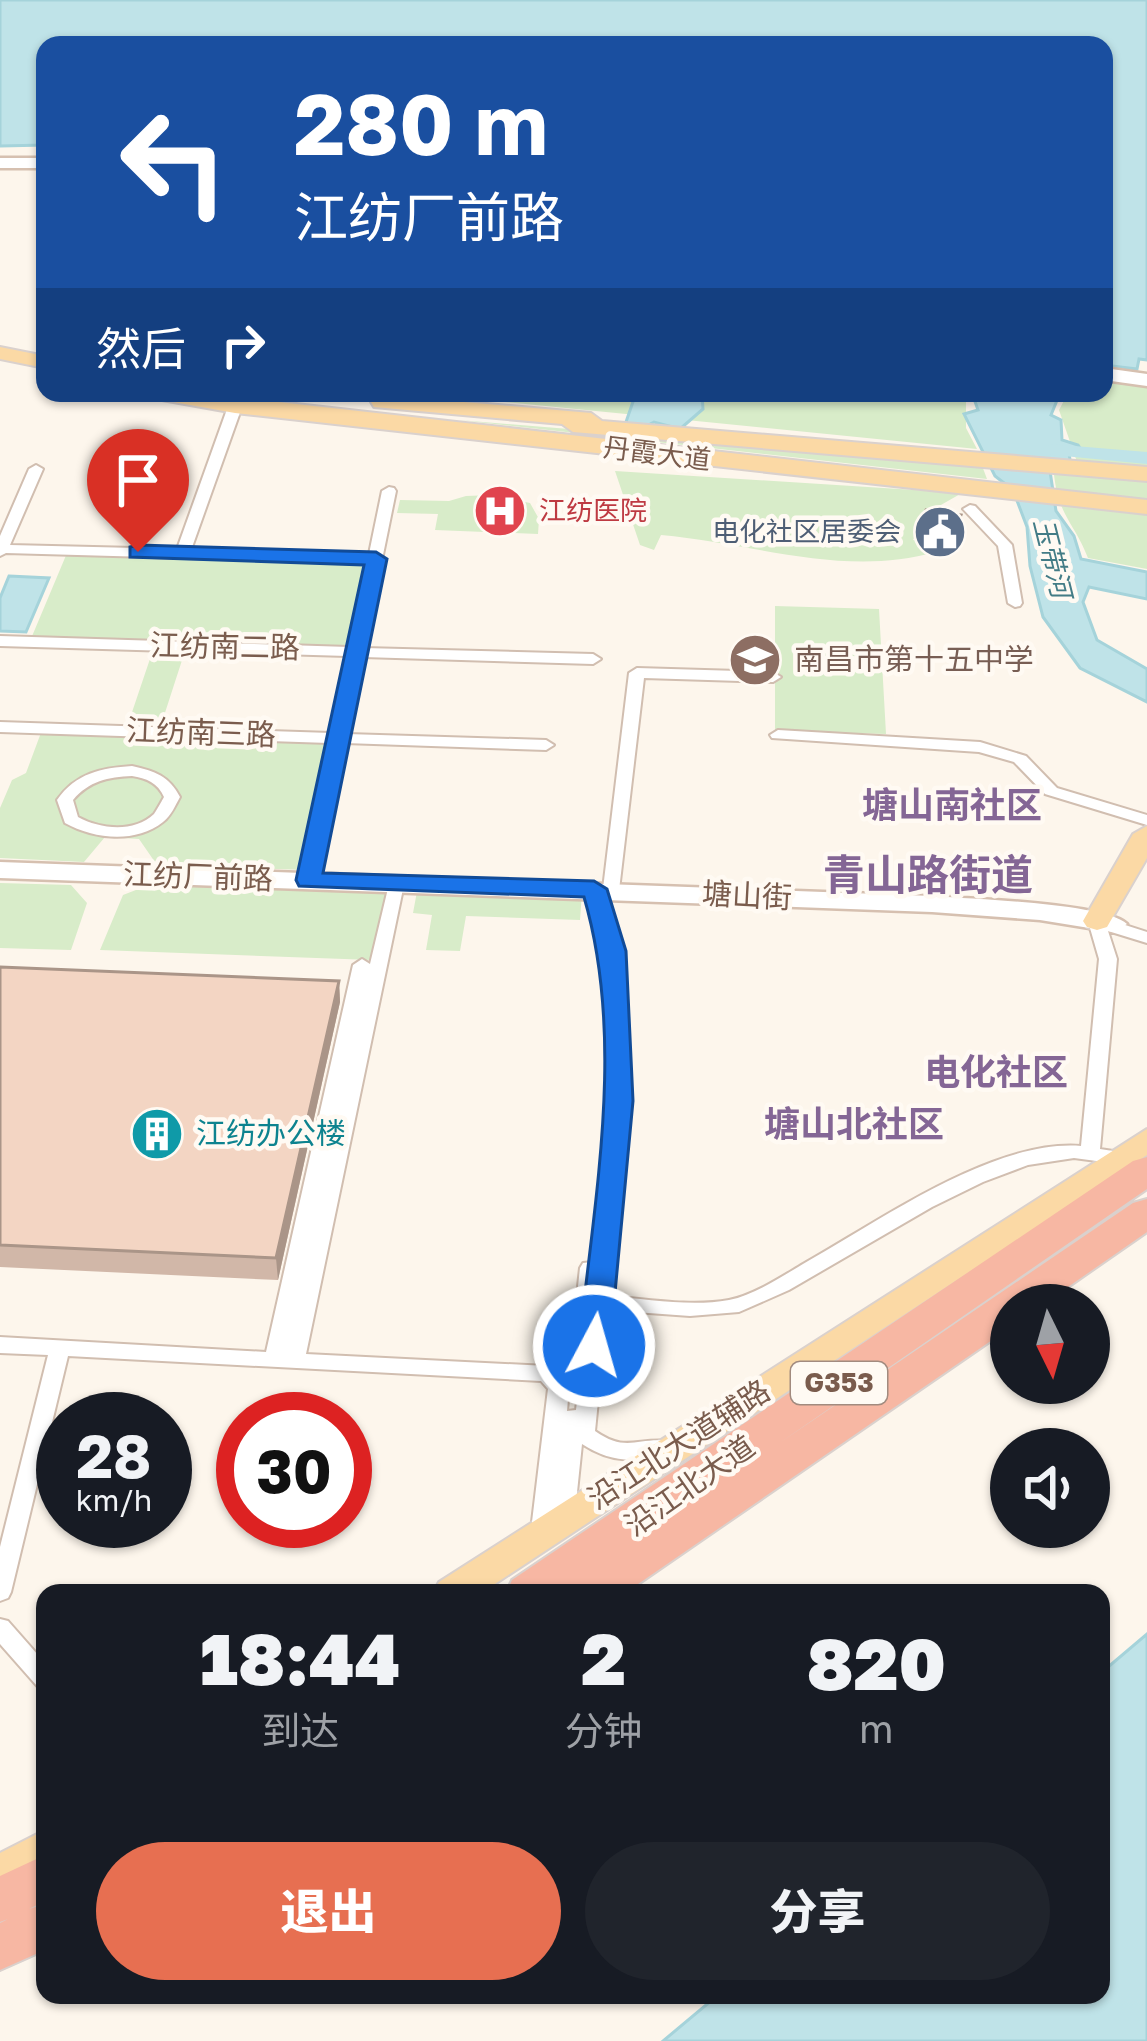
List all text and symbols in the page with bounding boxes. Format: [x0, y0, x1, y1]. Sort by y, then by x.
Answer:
text: 280 m [294, 73, 548, 173]
icon: left [96, 84, 252, 240]
text: 江纺厂前路 [294, 184, 564, 249]
icon: right [210, 312, 276, 378]
text: 然后 [96, 321, 186, 375]
pin [87, 429, 189, 552]
street label: 丹霞大道 [602, 431, 713, 475]
icon: arrive [105, 447, 171, 513]
hospital icon: 江纺医院 [472, 483, 528, 539]
place label: 江纺医院 [539, 494, 647, 526]
public building icon: 电化社区居委会 [912, 504, 968, 560]
place label: 电化社区居委会 [712, 515, 901, 547]
water label: 玉带河 [1028, 515, 1080, 606]
street label: 江纺南二路 [150, 627, 300, 665]
school or university icon: 南昌市第十五中学 [727, 632, 783, 688]
place label: 南昌市第十五中学 [794, 641, 1034, 677]
street label: 江纺南三路 [125, 711, 277, 753]
district label: 塘山南社区 [862, 783, 1042, 826]
district label: 青山路街道 [823, 849, 1033, 899]
street label: 江纺厂前路 [122, 855, 274, 897]
street label: 塘山街 [701, 875, 793, 915]
district label: 电化社区 [924, 1050, 1068, 1093]
district label: 塘山北社区 [764, 1102, 944, 1145]
building icon: 江纺办公楼 [129, 1106, 185, 1162]
place label: 江纺办公楼 [196, 1115, 346, 1151]
position arrow [531, 1283, 657, 1409]
north arrow [990, 1284, 1110, 1404]
map controls [990, 1284, 1110, 1548]
road number: G353 [791, 1362, 887, 1404]
street label: 沿江北大道辅路 [581, 1373, 777, 1517]
speed limit sign: 30 [216, 1392, 372, 1548]
text: 28 [76, 1419, 151, 1491]
street label: 沿江北大道 [618, 1428, 762, 1544]
button: sound [990, 1428, 1110, 1548]
text: km/h [76, 1482, 152, 1518]
text: 18:44 [200, 1614, 400, 1701]
text: 2 [581, 1614, 626, 1701]
text: 820 [807, 1619, 946, 1706]
text: m [859, 1705, 894, 1752]
text: 到达 [261, 1707, 339, 1754]
text: 分钟 [565, 1707, 643, 1754]
button: 退出 [96, 1842, 561, 1980]
button: 分享 [585, 1842, 1050, 1980]

